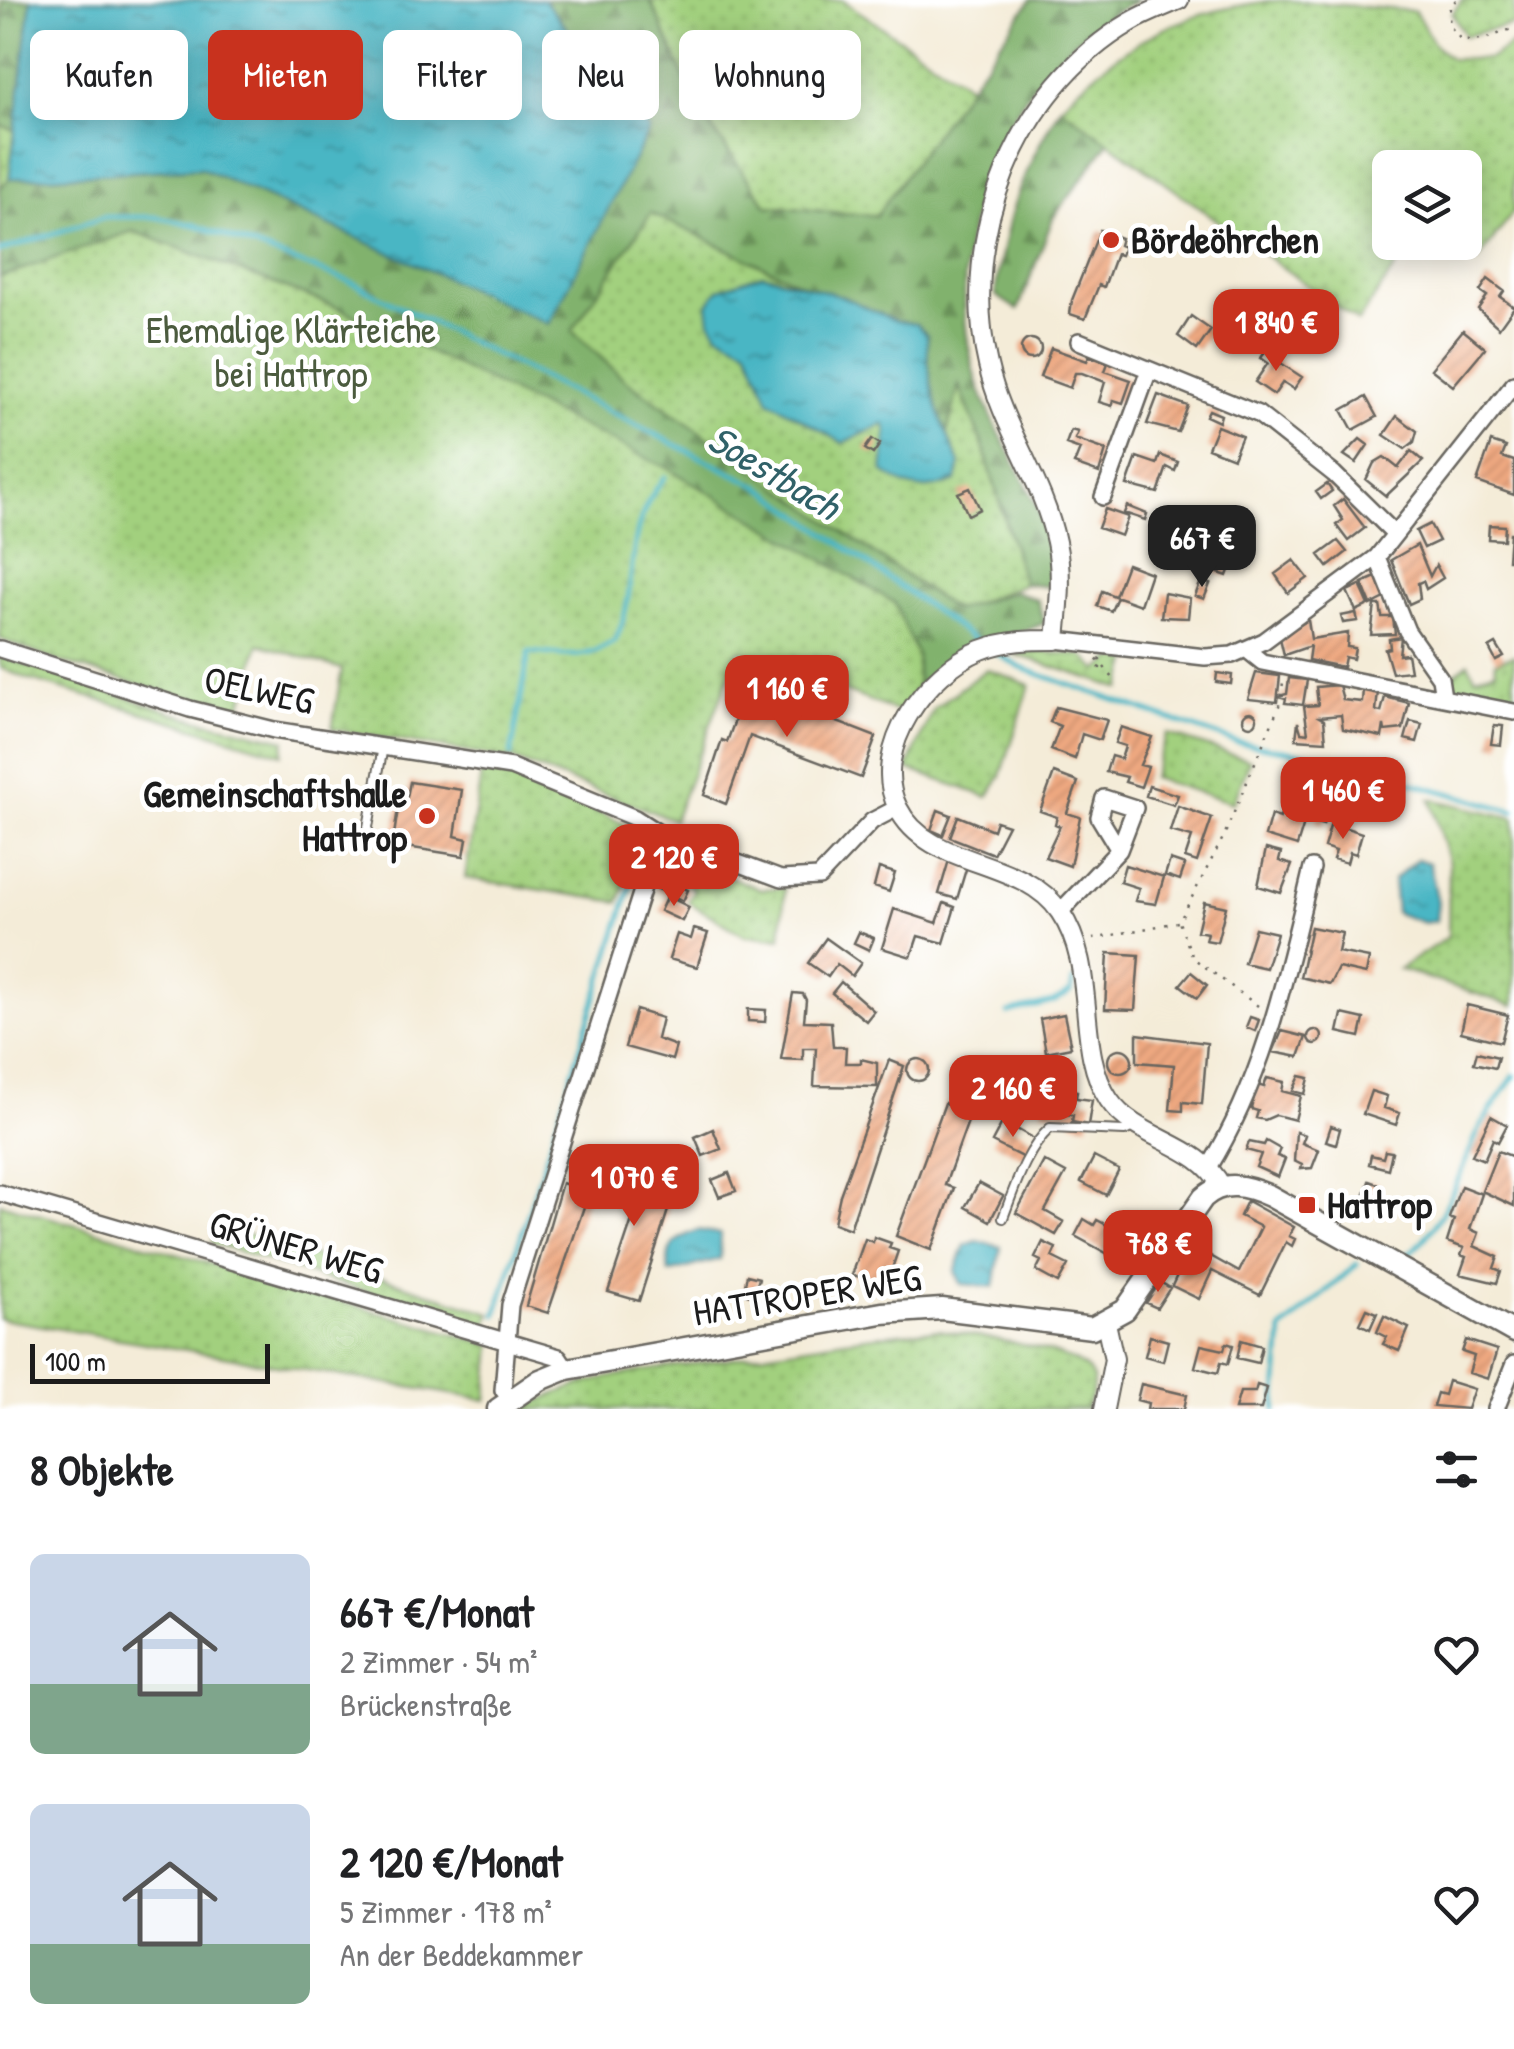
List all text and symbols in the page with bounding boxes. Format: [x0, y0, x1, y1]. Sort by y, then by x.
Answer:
chip: Kaufen [30, 30, 188, 120]
chip: Mieten [208, 30, 363, 120]
chip: Filter [383, 30, 522, 120]
chip: Neu [542, 30, 659, 120]
chip: Wohnung [679, 30, 861, 120]
map controls [1372, 150, 1482, 260]
button: layers [1372, 150, 1482, 260]
place label: Bördeöhrchen [1131, 213, 1319, 265]
marker: Bördeöhrchen [1100, 229, 1122, 251]
pin: 1 840 € [1184, 289, 1368, 374]
text: 1 840 € [1235, 300, 1317, 343]
park label: Ehemalige Klärteiche bei Hattrop [146, 303, 436, 399]
water label: Soestbach [699, 411, 852, 533]
pin: 667 € [1132, 505, 1272, 590]
text: 667 € [1170, 516, 1234, 559]
street label: OELWEG [200, 652, 319, 726]
pin: 1 160 € [695, 655, 879, 740]
text: 1 160 € [747, 666, 827, 709]
pin: 1 460 € [1251, 757, 1435, 842]
place label: Gemeinschaftshalle Hattrop [143, 767, 408, 864]
text: 1 460 € [1303, 768, 1383, 811]
marker: Gemeinschaftshalle Hattrop [416, 805, 438, 827]
pin: 2 120 € [582, 824, 766, 909]
text: 2 120 € [631, 835, 717, 878]
pin: 2 160 € [921, 1055, 1105, 1140]
text: 2 160 € [971, 1066, 1055, 1109]
pin: 1 070 € [542, 1144, 726, 1229]
text: 1 070 € [591, 1155, 677, 1198]
place label: Hattrop [1327, 1178, 1433, 1231]
marker: Hattrop [1296, 1194, 1318, 1216]
street label: GRÜNER WEG [204, 1197, 390, 1296]
pin: 768 € [1088, 1210, 1228, 1295]
text: 768 € [1125, 1221, 1191, 1264]
street label: HATTROPER WEG [689, 1250, 925, 1338]
scale bar [30, 1339, 270, 1384]
text: 100 m [45, 1342, 106, 1380]
text: 8 Objekte [30, 1441, 174, 1498]
icon: filters [1429, 1442, 1484, 1497]
text: 667 €/Monat [340, 1583, 534, 1640]
icon: home [110, 1594, 230, 1714]
icon: heart [1429, 1627, 1484, 1682]
text: 2 Zimmer · 54 m² [340, 1640, 537, 1683]
text: Brückenstraße [340, 1683, 512, 1726]
text: 2 120 €/Monat [340, 1833, 562, 1890]
icon: home [110, 1844, 230, 1964]
icon: heart [1429, 1877, 1484, 1932]
text: 5 Zimmer · 178 m² [340, 1890, 552, 1933]
text: An der Beddekammer [340, 1933, 583, 1976]

